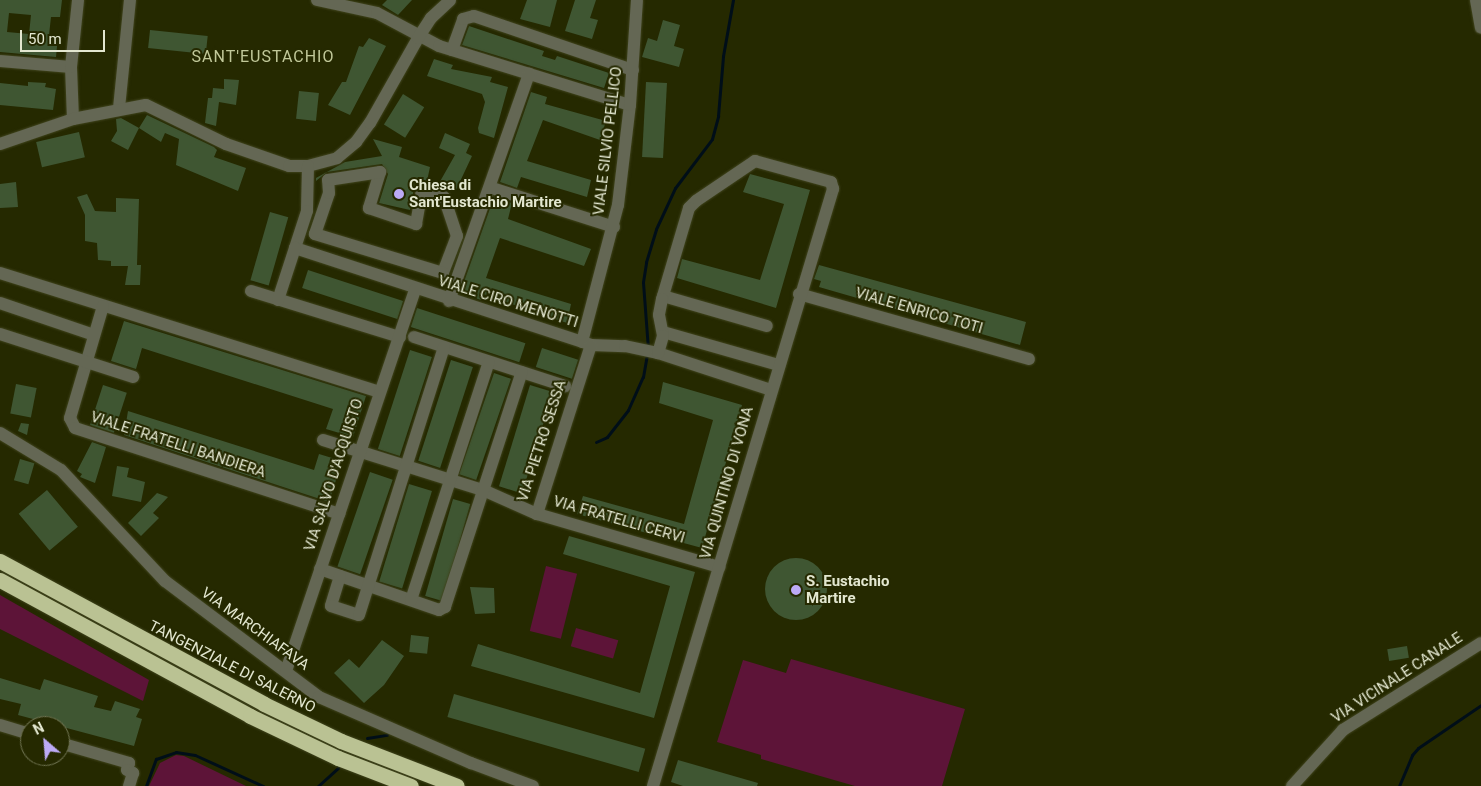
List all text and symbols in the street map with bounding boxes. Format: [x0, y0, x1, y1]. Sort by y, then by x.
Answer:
scale bar [22, 20, 108, 52]
text: 50 m [28, 30, 62, 48]
district label: SANT'EUSTACHIO [190, 47, 336, 67]
street label: VIALE SILVIO PELLICO [590, 66, 626, 216]
place label: Chiesa di Sant'Eustachio Martire [409, 176, 562, 211]
marker: Chiesa di Sant'Eustachio Martire [393, 188, 405, 200]
street label: VIALE CIRO MENOTTI [436, 272, 580, 332]
street label: VIALE ENRICO TOTI [853, 284, 985, 338]
street label: VIA PIETRO SESSA [514, 378, 570, 504]
street label: VIA SALVO D'ACQUISTO [301, 396, 367, 554]
street label: VIA QUINTINO DI VONA [697, 405, 757, 561]
street label: VIALE FRATELLI BANDIERA [88, 408, 268, 482]
street label: VIA FRATELLI CERVI [551, 493, 687, 547]
place label: S. Eustachio Martire [806, 572, 889, 607]
street label: VIA MARCHIAFAVA [198, 584, 312, 674]
marker: S. Eustachio Martire [790, 584, 802, 596]
street label: TANGENZIALE DI SALERNO [146, 617, 318, 717]
street label: VIA VICINALE CANALE [1328, 629, 1466, 727]
north arrow [20, 716, 70, 766]
text: N [31, 719, 47, 738]

